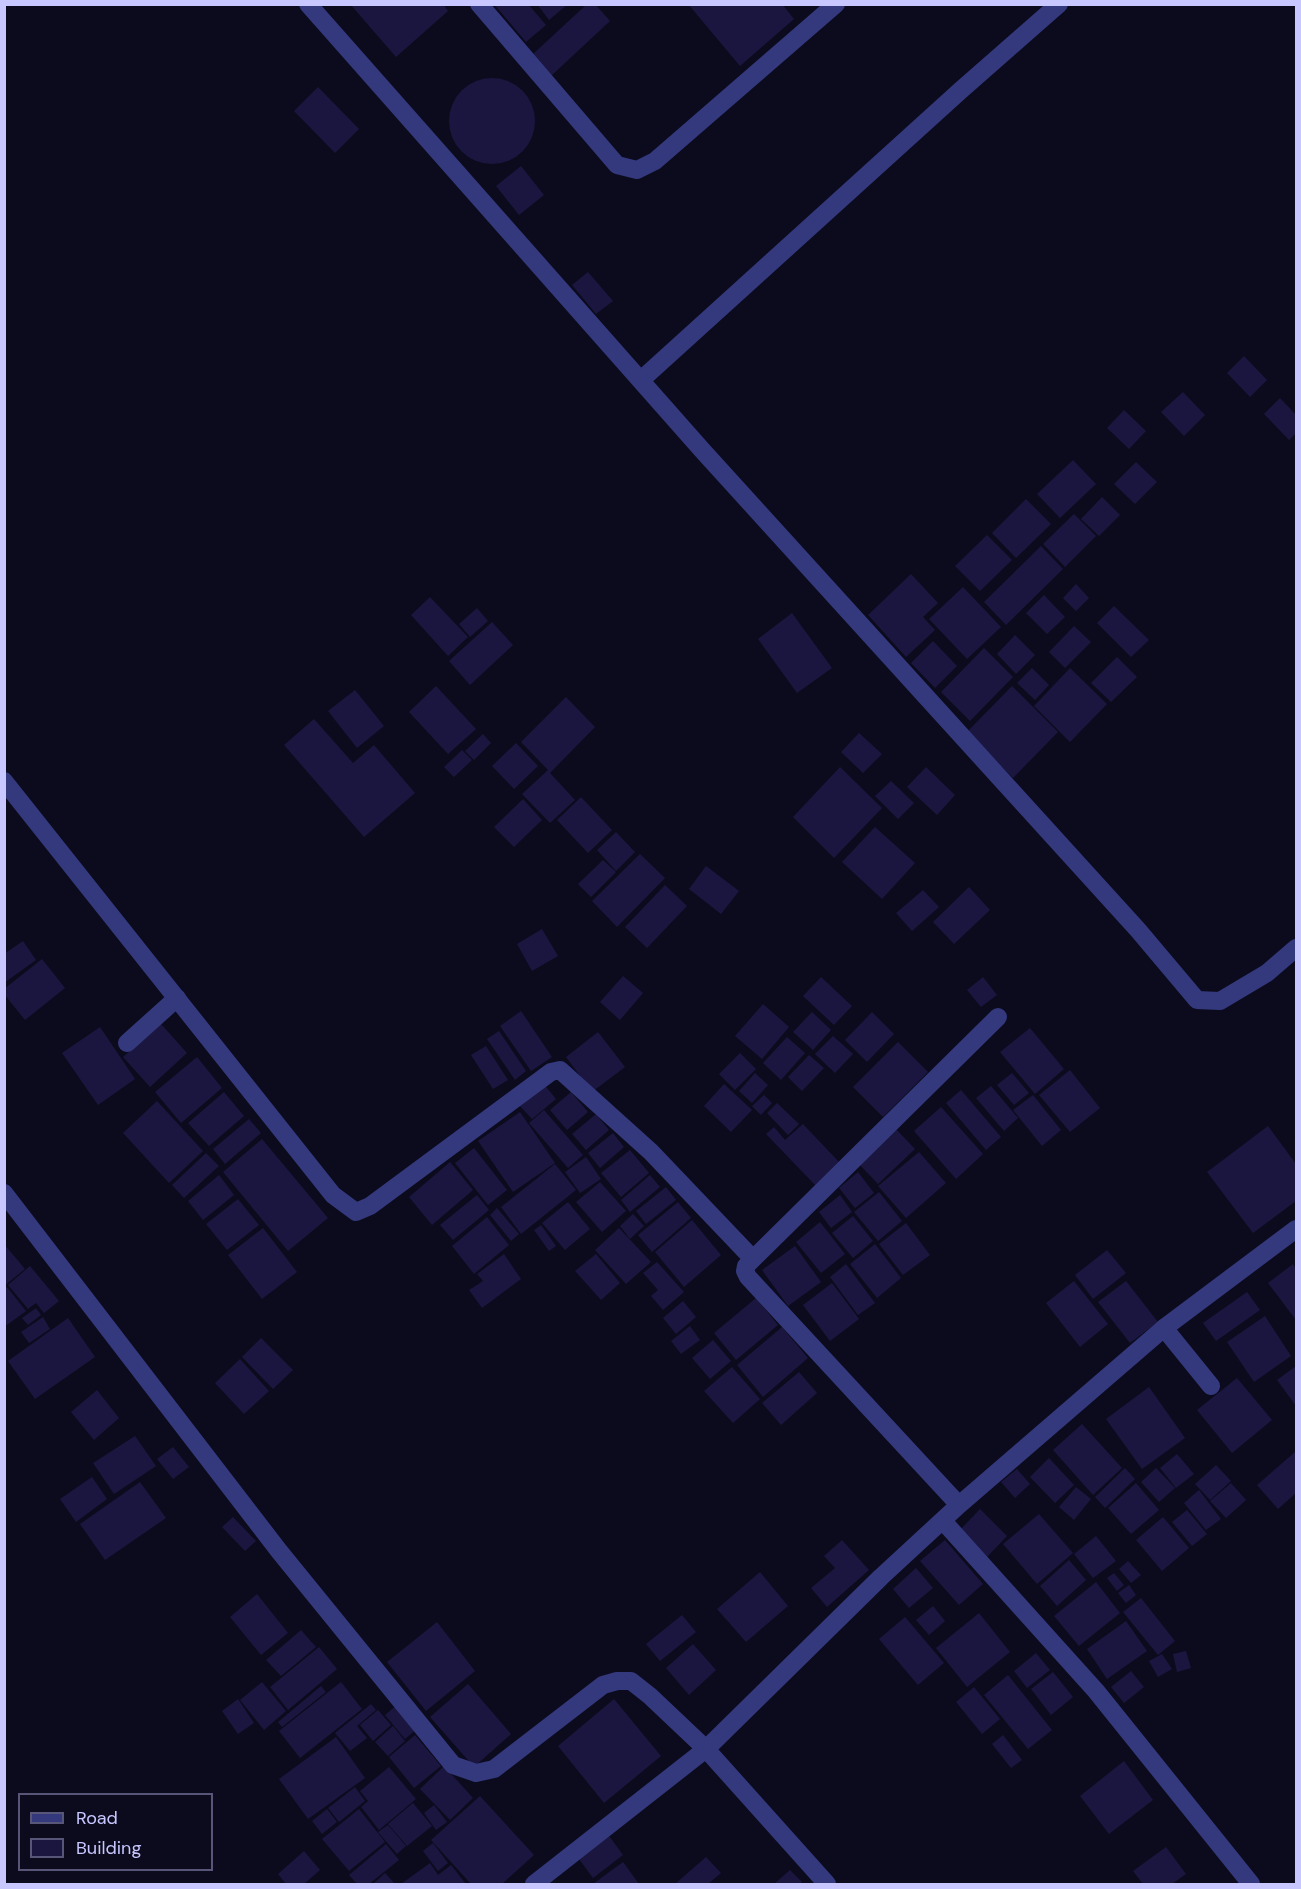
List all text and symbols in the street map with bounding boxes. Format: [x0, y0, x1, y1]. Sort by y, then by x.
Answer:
legend [18, 1793, 213, 1871]
text: Road [76, 1806, 118, 1830]
text: Building [76, 1836, 141, 1860]

